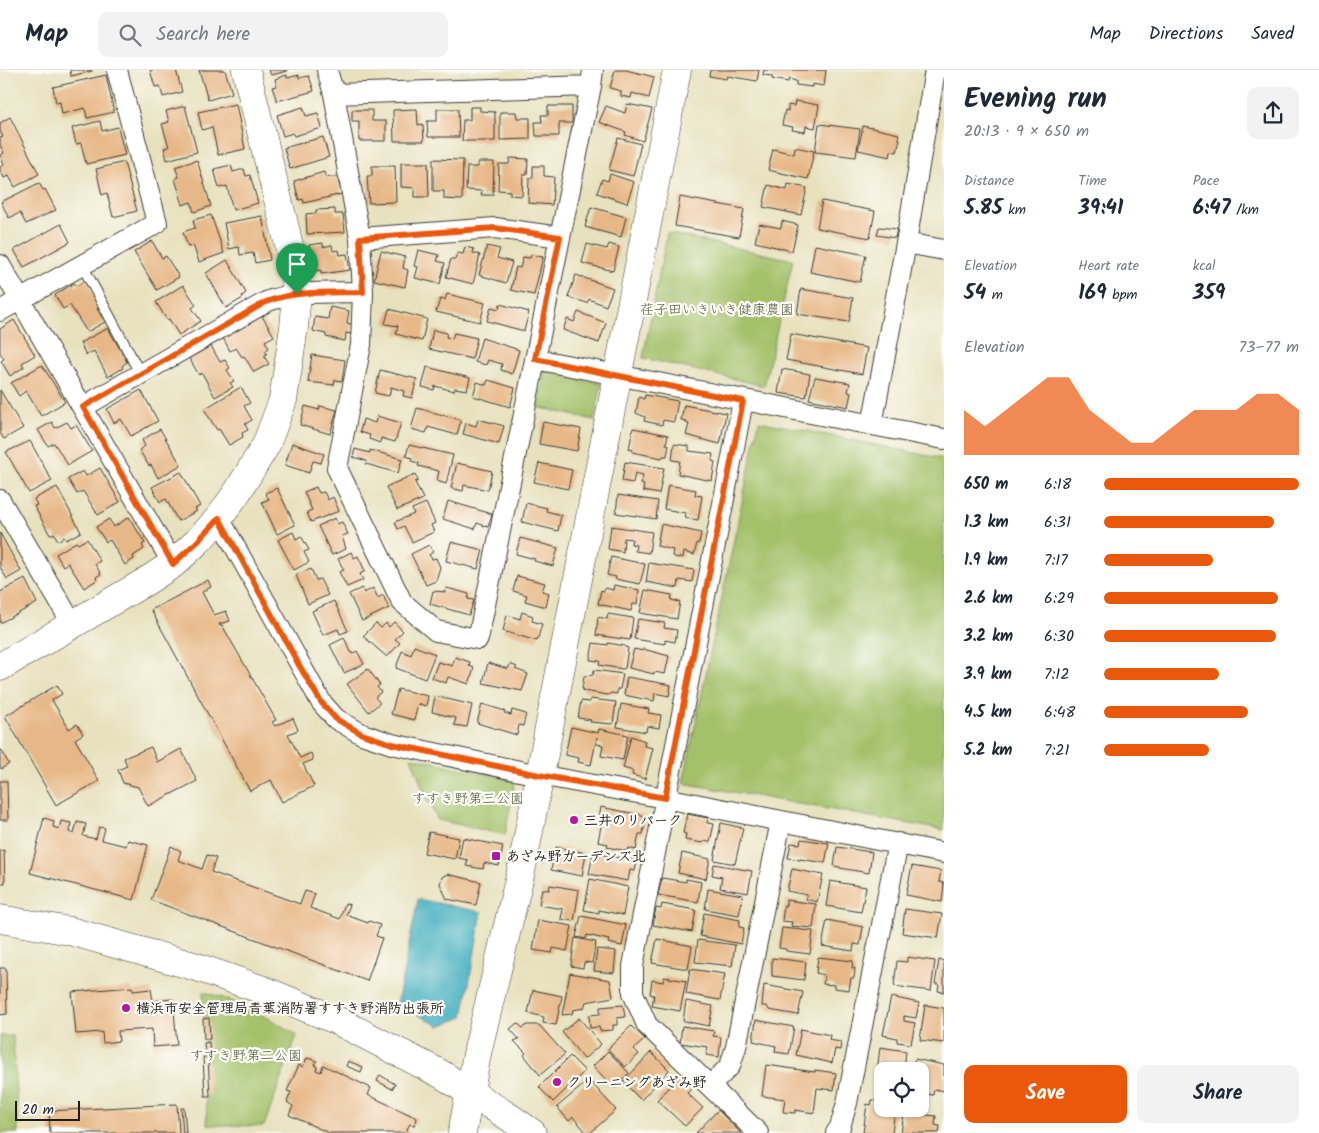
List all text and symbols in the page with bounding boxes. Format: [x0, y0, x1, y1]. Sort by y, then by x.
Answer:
search box [98, 12, 448, 57]
text: Map [25, 15, 68, 54]
text: Search here [156, 20, 250, 50]
text: Map [1089, 20, 1121, 49]
text: Directions [1149, 20, 1223, 49]
text: Saved [1251, 20, 1294, 49]
icon: search [116, 21, 144, 49]
text: Evening run [964, 77, 1107, 122]
button: share [1247, 87, 1299, 139]
text: 20:13 · 9 × 650 m [964, 119, 1089, 144]
text: Distance [964, 170, 1014, 192]
text: Time [1078, 170, 1107, 192]
text: Pace [1193, 170, 1219, 192]
text: 5.85 [964, 192, 1003, 225]
text: 39:41 [1078, 192, 1123, 225]
text: 6:47 [1193, 192, 1231, 225]
text: km [1003, 199, 1026, 221]
text: /km [1231, 199, 1259, 221]
pin [276, 243, 318, 294]
icon: arrive [283, 250, 311, 278]
text: Elevation [964, 255, 1017, 277]
text: Heart rate [1078, 255, 1139, 277]
text: kcal [1193, 255, 1215, 277]
text: 54 [964, 277, 986, 310]
text: 169 [1078, 277, 1107, 310]
text: 359 [1193, 277, 1225, 310]
text: m [986, 284, 1003, 306]
text: bpm [1107, 284, 1138, 306]
park label: 荏子田いきいき健康農園 [640, 299, 794, 321]
text: Elevation [964, 335, 1025, 360]
text: 73–77 m [1239, 335, 1299, 360]
text: 650 m [964, 472, 1008, 497]
text: 6:18 [1044, 472, 1072, 497]
text: 1.3 km [964, 510, 1009, 535]
text: 6:31 [1044, 510, 1071, 535]
text: 1.9 km [964, 548, 1008, 573]
text: 7:17 [1044, 548, 1068, 573]
text: 2.6 km [964, 586, 1013, 611]
text: 6:29 [1044, 586, 1074, 611]
text: 3.2 km [964, 624, 1013, 649]
text: 6:30 [1044, 624, 1074, 649]
text: 3.9 km [964, 662, 1012, 687]
text: 7:12 [1044, 662, 1070, 687]
text: 4.5 km [964, 700, 1012, 725]
text: 6:48 [1044, 700, 1075, 725]
text: 5.2 km [964, 738, 1012, 763]
text: 7:21 [1044, 738, 1070, 763]
park label: すすき野第三公園 [412, 788, 524, 810]
place label: 三井のリパーク [584, 810, 682, 832]
marker: 三井のリパーク [568, 814, 580, 826]
place label: あざみ野ガーデンズ北 [506, 846, 646, 868]
marker: あざみ野ガーデンズ北 [490, 850, 502, 862]
place label: 横浜市安全管理局青葉消防署すすき野消防出張所 [136, 998, 444, 1020]
marker: 横浜市安全管理局青葉消防署すすき野消防出張所 [120, 1002, 132, 1014]
park label: すすき野第二公園 [190, 1045, 302, 1067]
map controls [874, 1062, 929, 1117]
button: locate [874, 1062, 929, 1117]
button: Save [964, 1065, 1127, 1123]
button: Share [1137, 1065, 1299, 1123]
place label: クリーニングあざみ野 [567, 1072, 707, 1094]
marker: クリーニングあざみ野 [551, 1076, 563, 1088]
scale bar [15, 1098, 80, 1121]
text: 20 m [22, 1099, 54, 1121]

